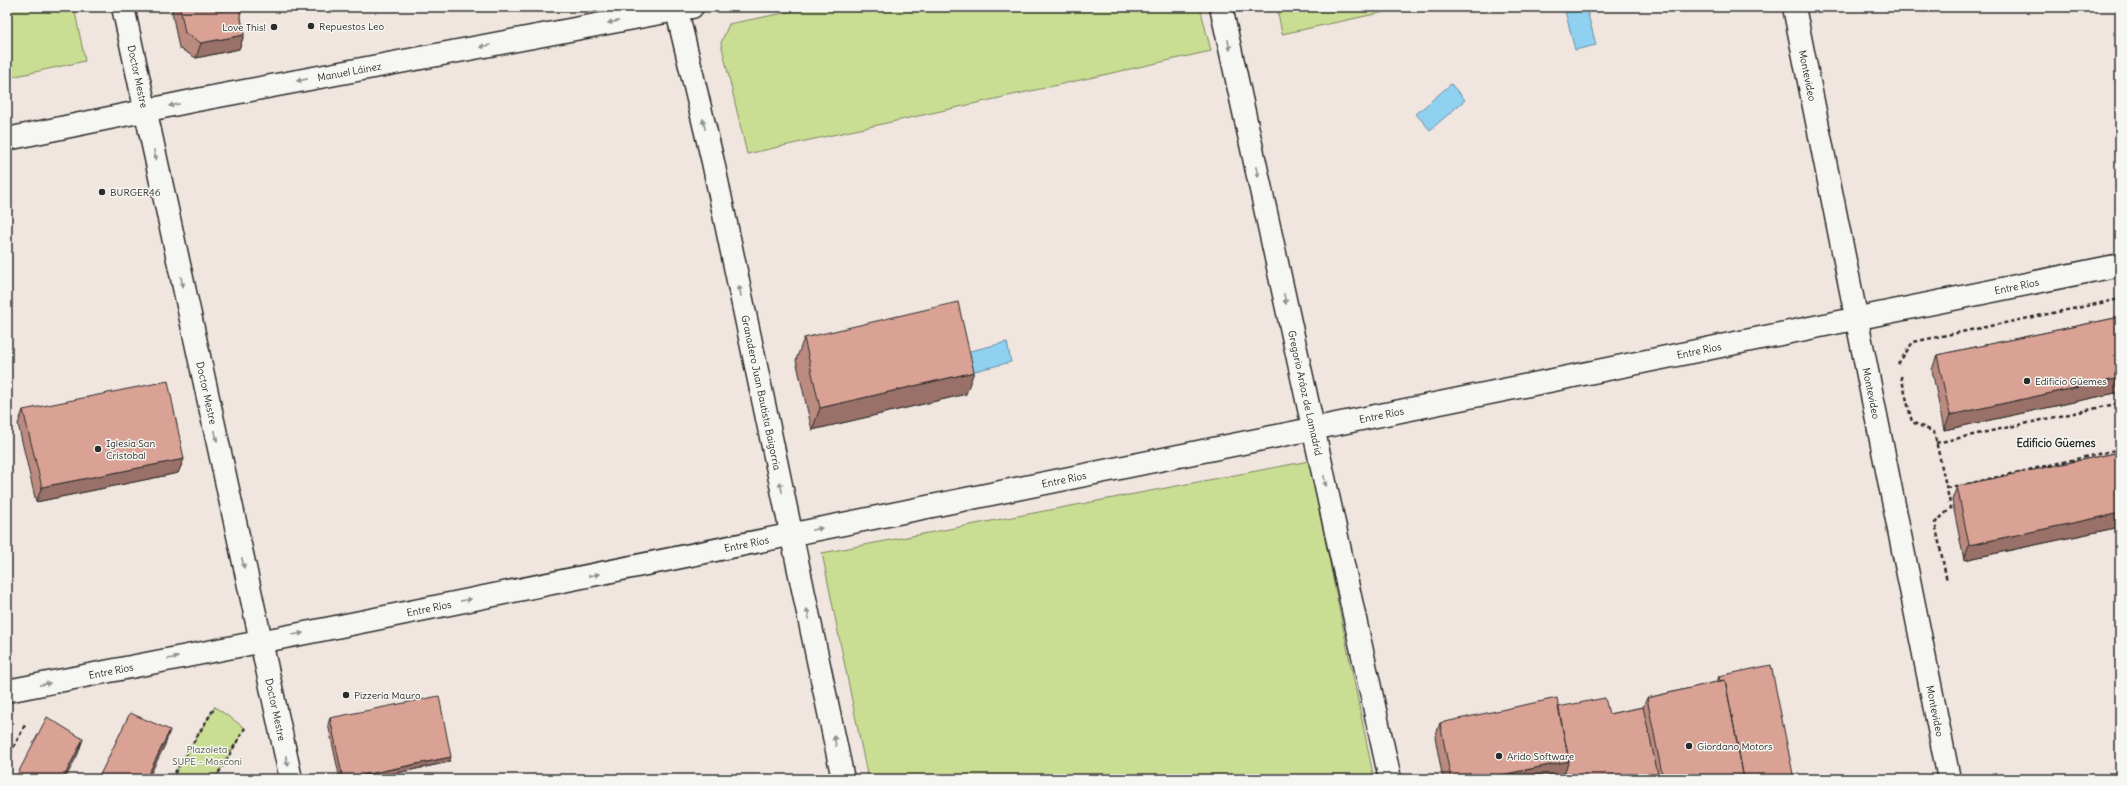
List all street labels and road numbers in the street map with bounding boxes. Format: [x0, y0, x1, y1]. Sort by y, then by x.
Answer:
street label: Doctor Mestre [125, 44, 151, 109]
street label: Montevideo [1796, 49, 1819, 103]
street label: Manuel Láinez [316, 59, 383, 84]
street label: Entre Ríos [1993, 275, 2040, 297]
street label: Granadero Juan Bautista Baigorria [739, 314, 784, 472]
street label: Gregorio Aráoz de Lamadrid [1285, 329, 1326, 457]
street label: Entre Ríos [1676, 339, 1723, 361]
street label: Doctor Mestre [194, 360, 220, 426]
street label: Montevideo [1860, 367, 1883, 420]
street label: Entre Ríos [1358, 404, 1405, 426]
street label: Entre Ríos [1041, 468, 1088, 490]
street label: Entre Ríos [723, 533, 770, 555]
street label: Entre Ríos [405, 597, 453, 619]
street label: Entre Ríos [88, 660, 135, 681]
street label: Doctor Mestre [263, 677, 289, 742]
street label: Montevideo [1924, 684, 1947, 738]

